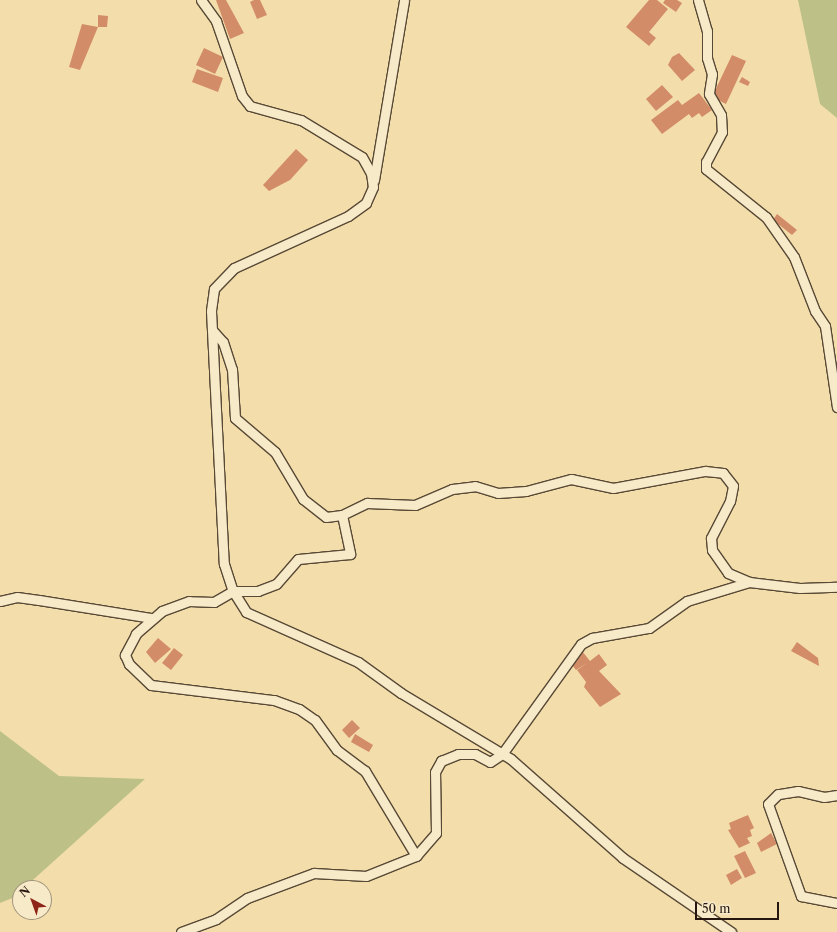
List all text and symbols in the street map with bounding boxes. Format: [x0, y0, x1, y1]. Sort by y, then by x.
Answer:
north arrow [12, 880, 52, 920]
text: N [17, 883, 33, 900]
scale bar [697, 894, 781, 920]
text: 50 m [702, 901, 731, 916]

